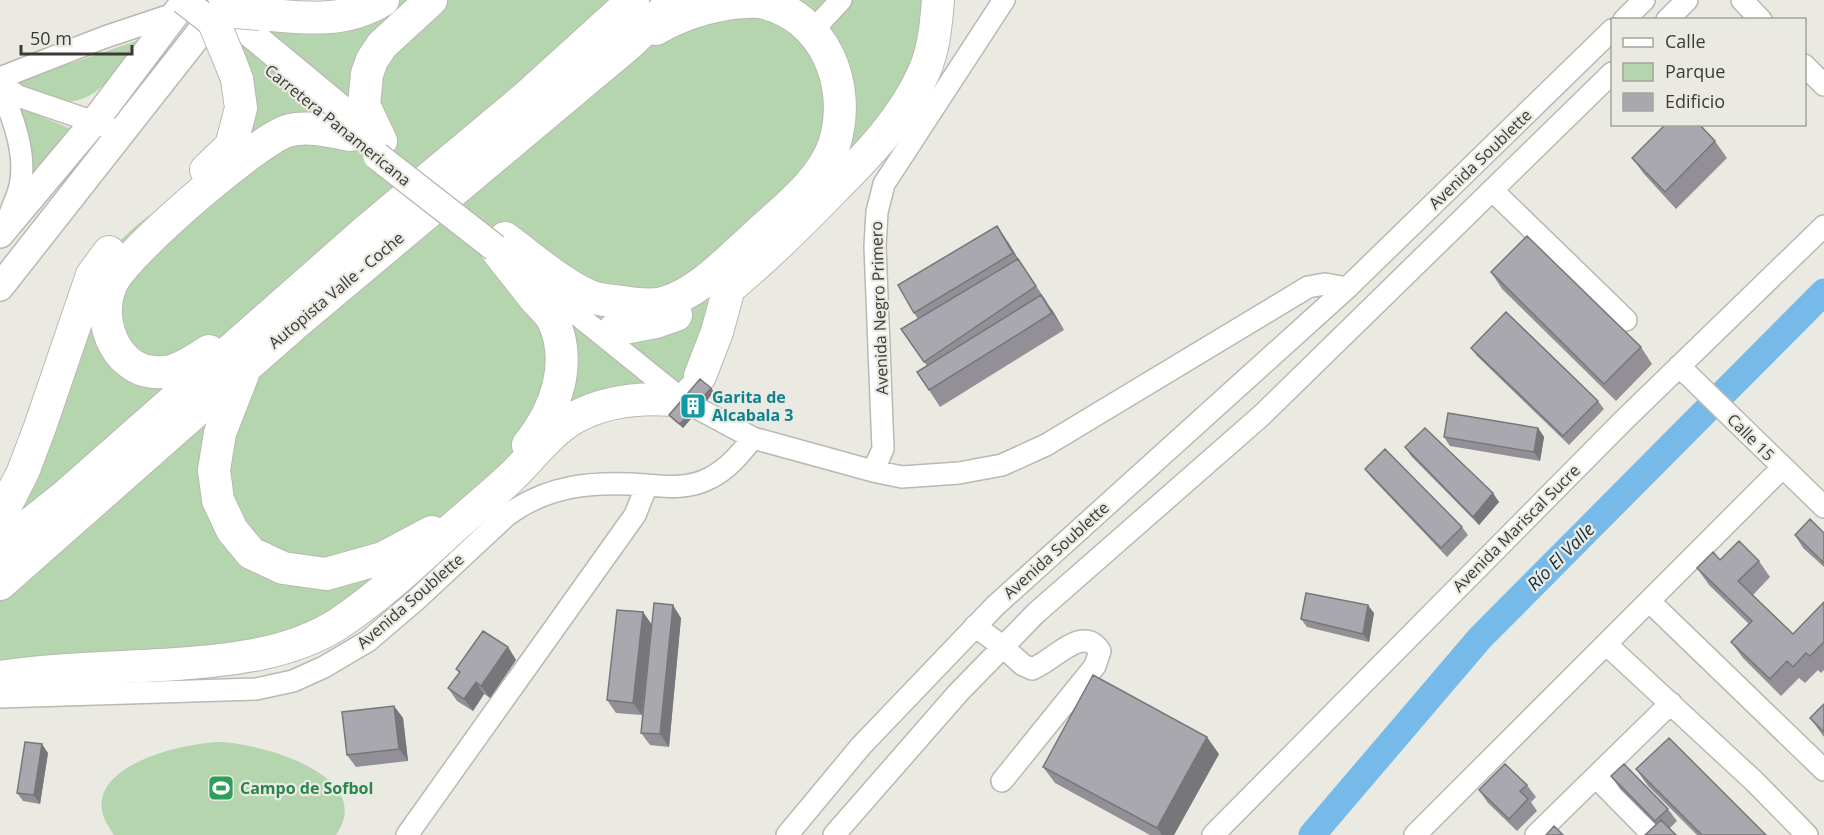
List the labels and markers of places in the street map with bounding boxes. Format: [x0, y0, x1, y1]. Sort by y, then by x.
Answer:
place label: Garita de Alcabala 3 [712, 386, 793, 426]
building icon: Garita de Alcabala 3 [678, 391, 708, 421]
sports icon: Campo de Sofbol [206, 773, 236, 803]
place label: Campo de Sofbol [240, 777, 373, 799]

